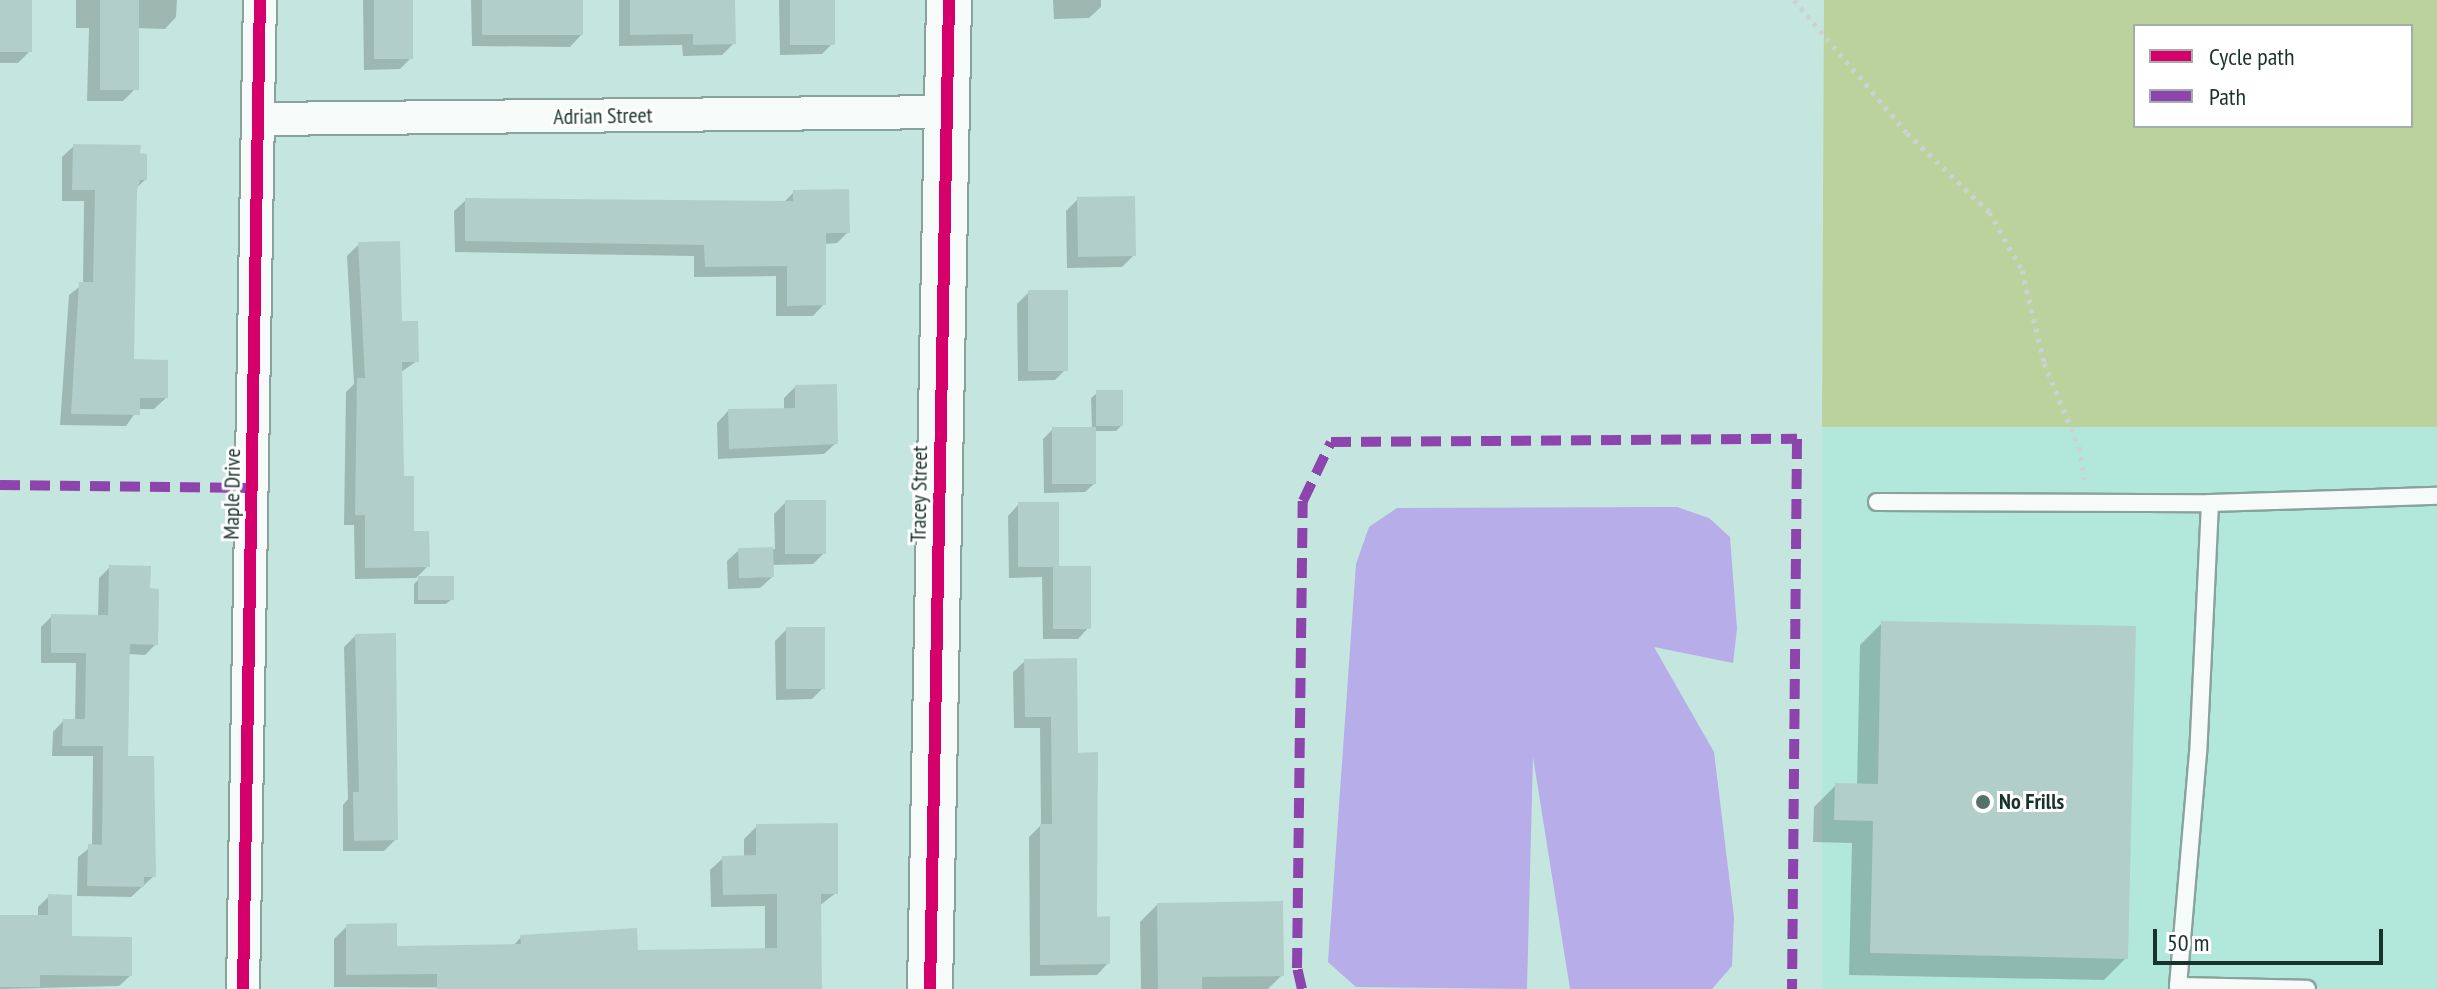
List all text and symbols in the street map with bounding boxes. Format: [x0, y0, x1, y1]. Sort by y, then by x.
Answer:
legend [2133, 24, 2413, 128]
text: Cycle path [2209, 41, 2295, 72]
text: Path [2209, 81, 2246, 112]
street label: Adrian Street [553, 102, 653, 130]
street label: Tracey Street [905, 445, 933, 543]
street label: Maple Drive [218, 448, 246, 540]
place label: No Frills [1999, 789, 2064, 815]
marker: No Frills [1974, 793, 1992, 811]
scale bar [2157, 913, 2387, 963]
text: 50 m [2167, 927, 2209, 958]

